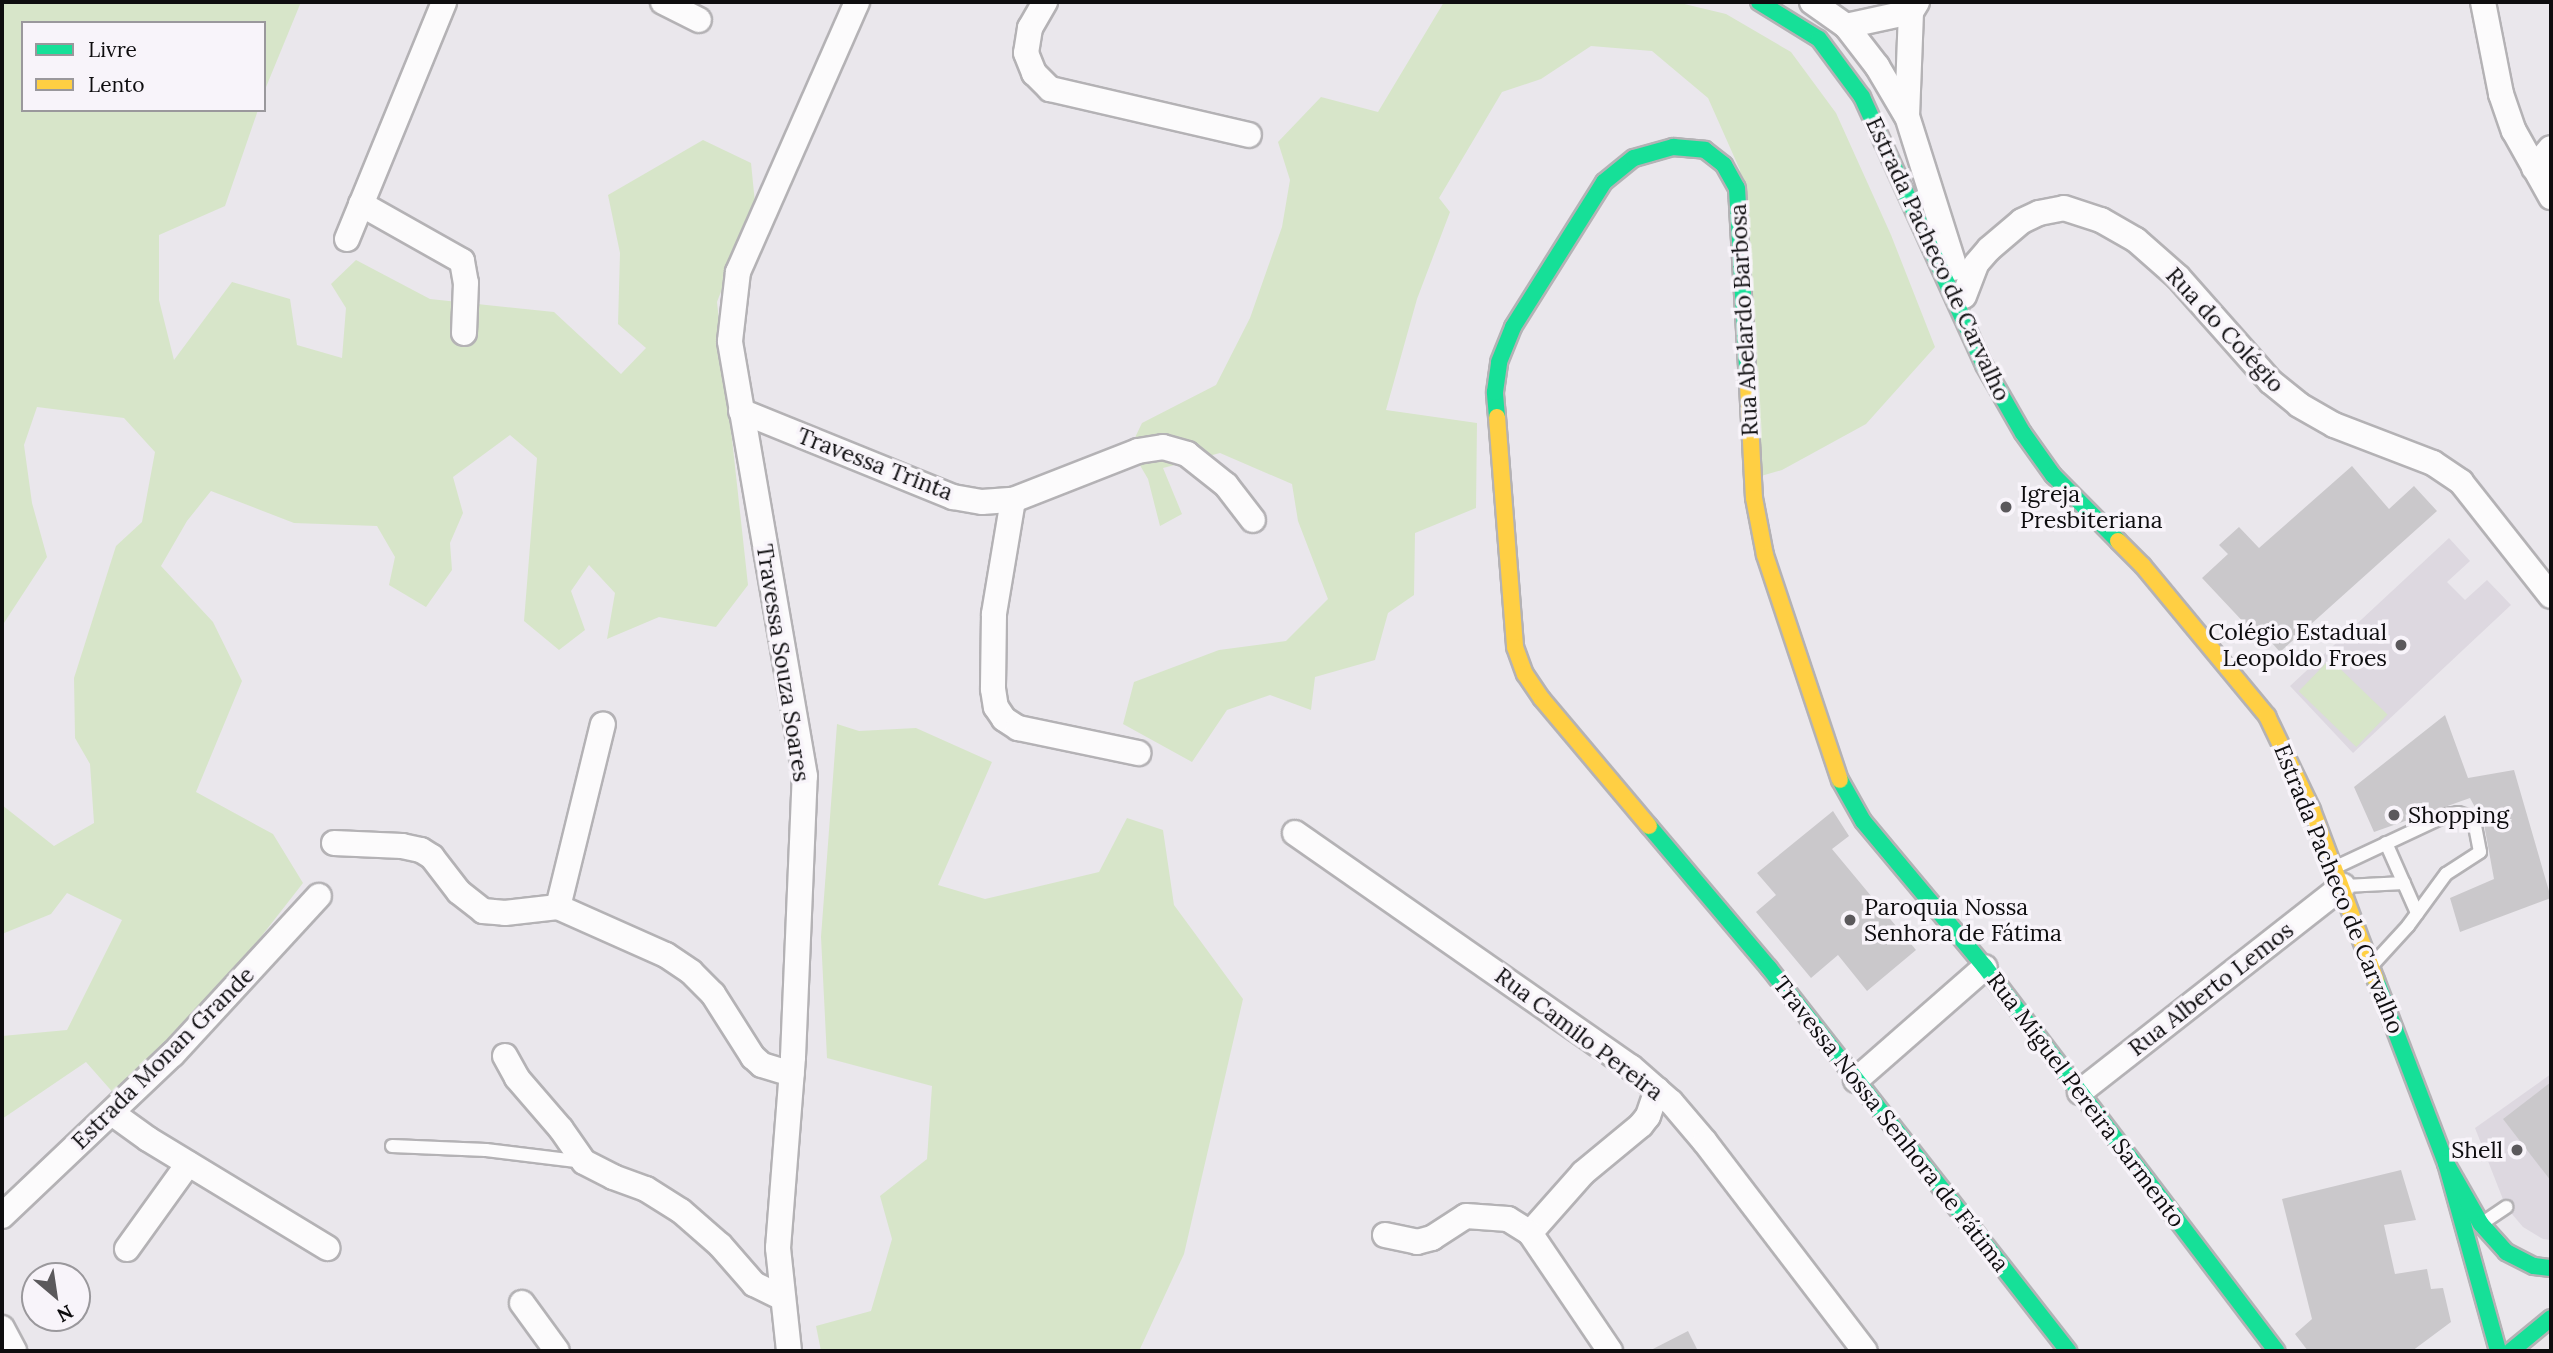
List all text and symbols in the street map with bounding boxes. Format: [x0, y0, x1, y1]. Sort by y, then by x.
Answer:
legend [21, 21, 266, 112]
text: Livre [88, 36, 137, 63]
text: Lento [88, 71, 145, 98]
street label: Estrada Pacheco de Carvalho [1860, 113, 2016, 405]
street label: Rua Abelardo Barbosa [1724, 203, 1764, 437]
street label: Rua do Colégio [2160, 262, 2290, 398]
street label: Travessa Trinta [793, 422, 957, 506]
place label: Igreja Presbiteriana [2020, 480, 2163, 534]
marker: Igreja Presbiteriana [1998, 499, 2014, 515]
street label: Travessa Souza Soares [751, 542, 815, 784]
place label: Colégio Estadual Leopoldo Froes [2208, 618, 2387, 672]
marker: Colégio Estadual Leopoldo Froes [2393, 637, 2409, 653]
street label: Estrada Pacheco de Carvalho [2268, 740, 2410, 1038]
place label: Shopping [2408, 801, 2509, 829]
marker: Shopping [2386, 807, 2402, 823]
place label: Paroquia Nossa Senhora de Fátima [1864, 893, 2062, 947]
marker: Paroquia Nossa Senhora de Fátima [1842, 912, 1858, 928]
street label: Rua Alberto Lemos [2123, 916, 2299, 1062]
street label: Estrada Monan Grande [66, 961, 260, 1155]
street label: Rua Camilo Pereira [1489, 962, 1669, 1106]
street label: Rua Miguel Pereira Sarmento [1981, 967, 2191, 1233]
street label: Travessa Nossa Senhora de Fátima [1767, 971, 2015, 1277]
place label: Shell [2451, 1136, 2503, 1164]
marker: Shell [2509, 1142, 2525, 1158]
north arrow [21, 1262, 91, 1332]
text: N [53, 1300, 77, 1328]

